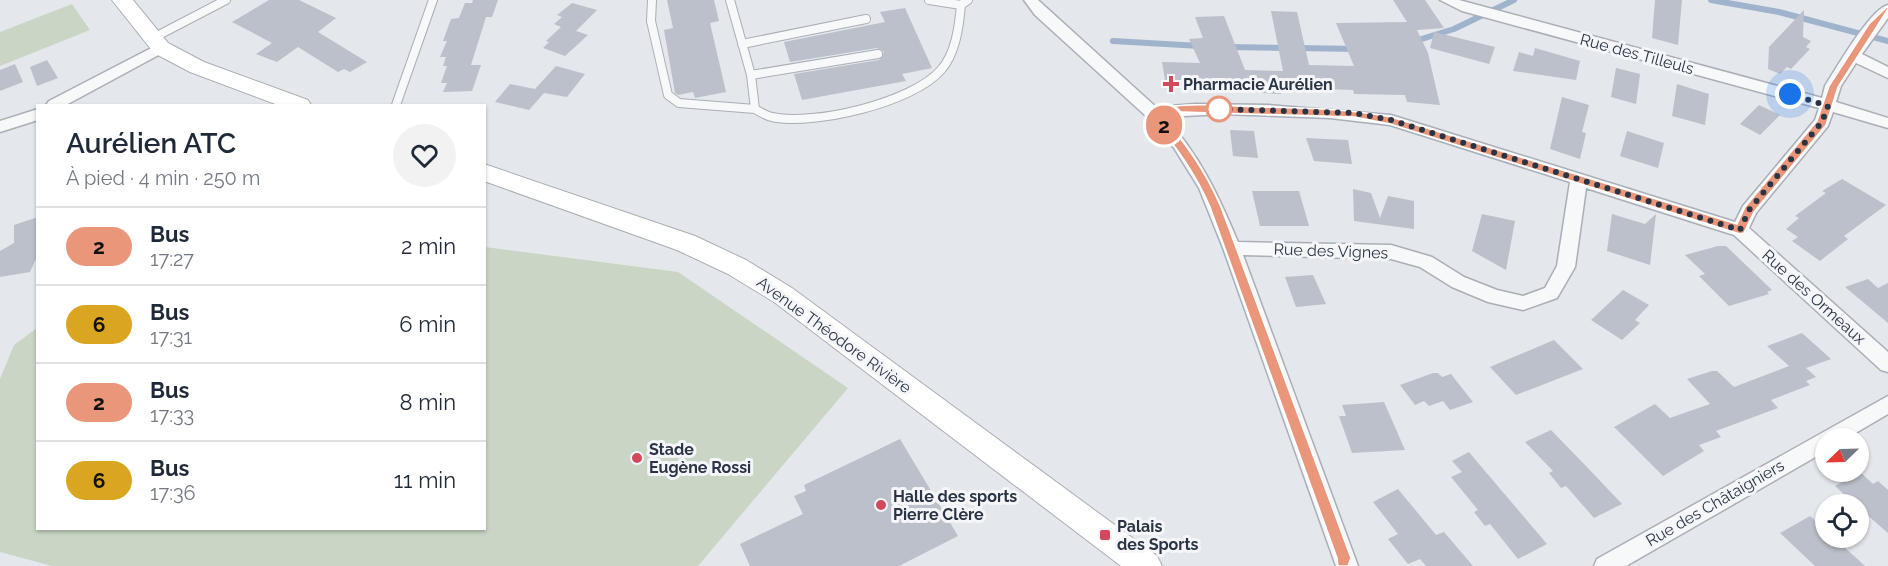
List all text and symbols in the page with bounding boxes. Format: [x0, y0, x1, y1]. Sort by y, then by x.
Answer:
street label: Rue des Tilleuls [1578, 30, 1696, 78]
place label: Pharmacie Aurélien [1183, 75, 1333, 94]
marker: Pharmacie Aurélien [1164, 77, 1178, 91]
your location [1775, 79, 1805, 109]
unlabelled marker [1206, 96, 1232, 122]
line badge: 2 [1144, 106, 1184, 144]
text: 2 [1158, 113, 1170, 138]
button: heart [393, 124, 456, 187]
text: Aurélien ATC [66, 127, 236, 160]
text: À pied · 4 min · 250 m [66, 166, 260, 190]
text: Bus [150, 221, 189, 247]
text: 2 min [401, 233, 456, 259]
text: 2 [93, 234, 105, 259]
street label: Rue des Vignes [1273, 240, 1389, 263]
street label: Rue des Ormeaux [1758, 246, 1870, 348]
text: 17:27 [150, 247, 194, 271]
street label: Avenue Théodore Rivière [753, 273, 915, 397]
text: Bus [150, 299, 189, 325]
text: 6 min [399, 311, 456, 337]
text: 6 [93, 312, 105, 337]
text: 17:31 [150, 325, 192, 349]
text: Bus [150, 377, 189, 403]
text: 8 min [400, 389, 456, 415]
text: 2 [93, 390, 105, 415]
text: 17:33 [150, 403, 194, 427]
north arrow [1815, 428, 1869, 482]
map controls [1815, 428, 1869, 548]
place label: Stade Eugène Rossi [649, 440, 751, 477]
marker: Stade Eugène Rossi [630, 451, 644, 465]
text: Bus [150, 455, 189, 481]
street label: Rue des Châtaigniers [1643, 456, 1788, 550]
text: 11 min [394, 467, 456, 493]
text: 6 [93, 468, 105, 493]
text: 17:36 [150, 481, 196, 505]
place label: Halle des sports Pierre Clère [893, 487, 1017, 524]
button: locate [1815, 494, 1869, 548]
marker: Halle des sports Pierre Clère [874, 498, 888, 512]
place label: Palais des Sports [1117, 517, 1199, 554]
marker: Palais des Sports [1098, 528, 1112, 542]

